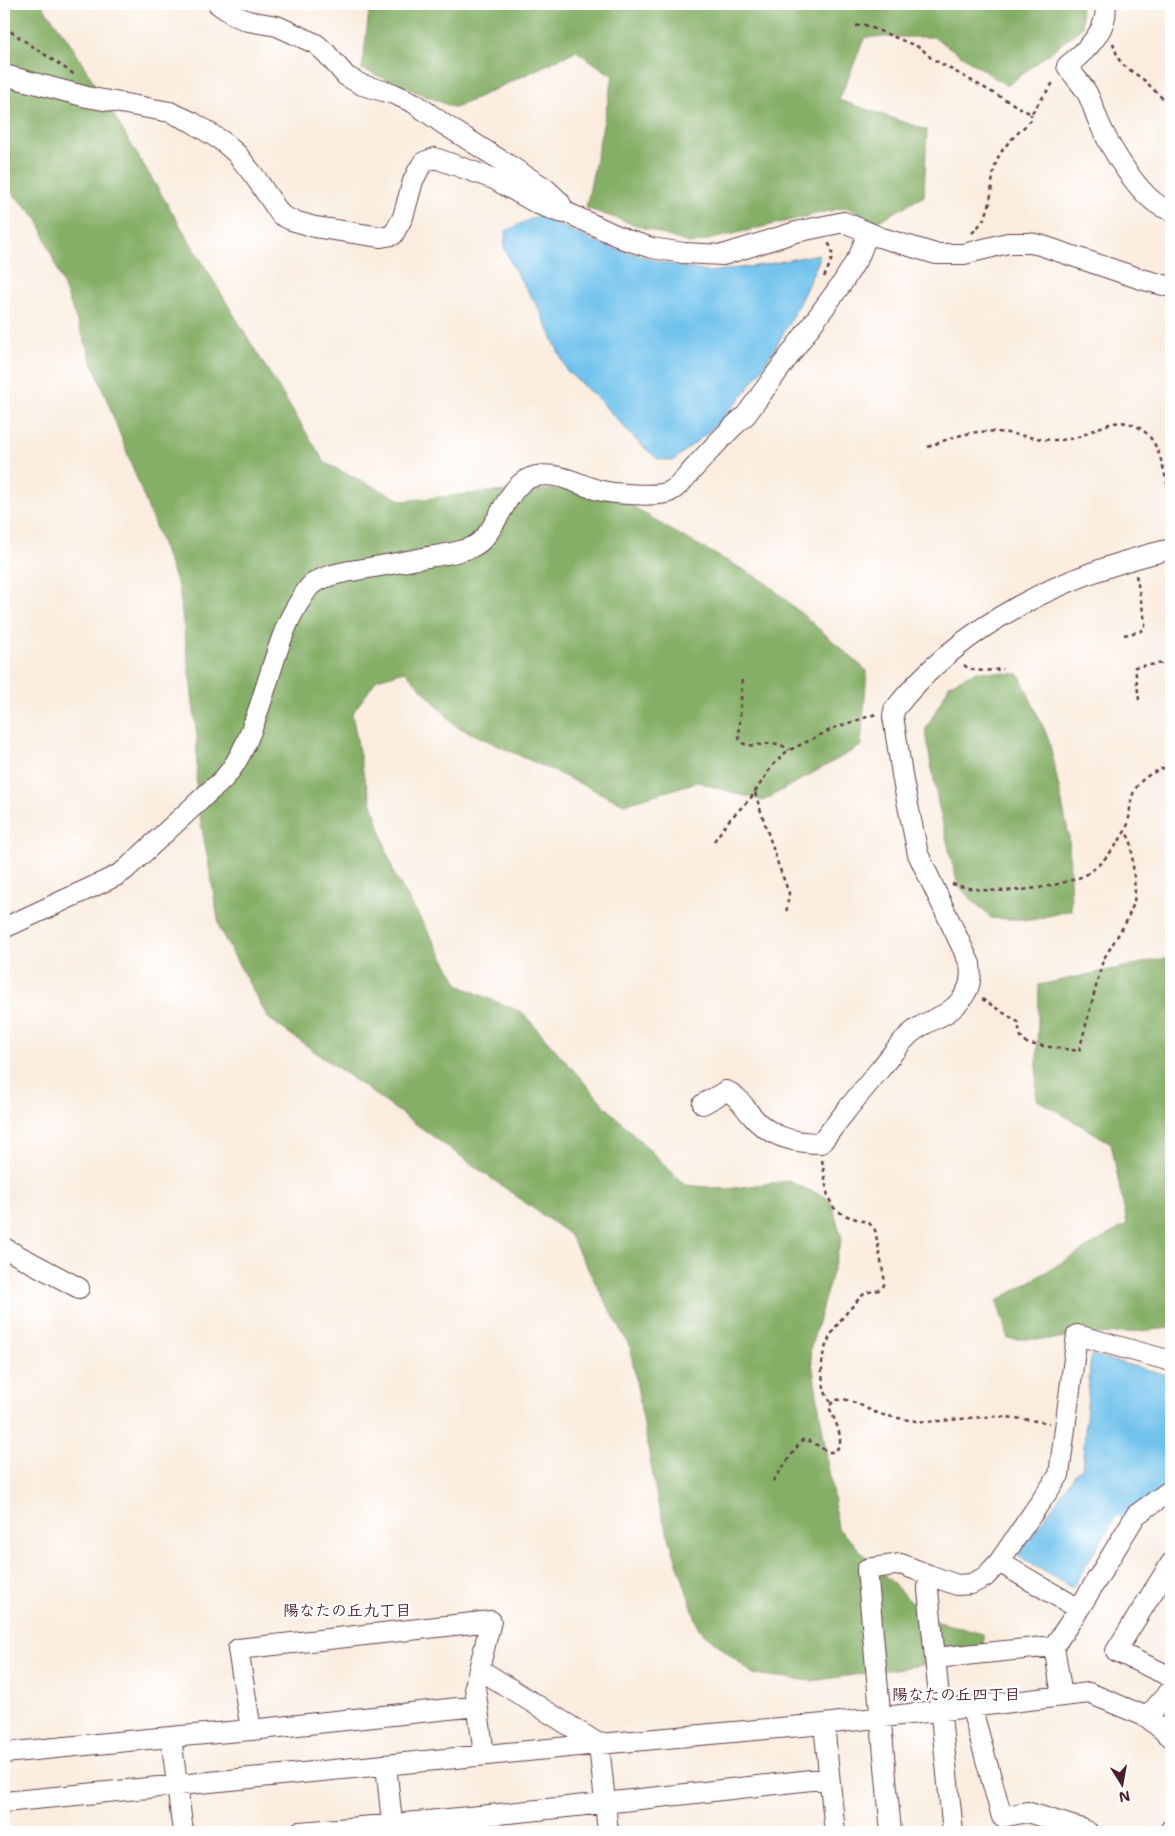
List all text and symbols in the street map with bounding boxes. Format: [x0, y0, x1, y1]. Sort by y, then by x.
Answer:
district label: 陽なたの丘九丁目 [283, 1600, 411, 1621]
district label: 陽なたの丘四丁目 [892, 1684, 1020, 1705]
north arrow [1098, 1758, 1148, 1808]
text: N [1117, 1787, 1132, 1807]

